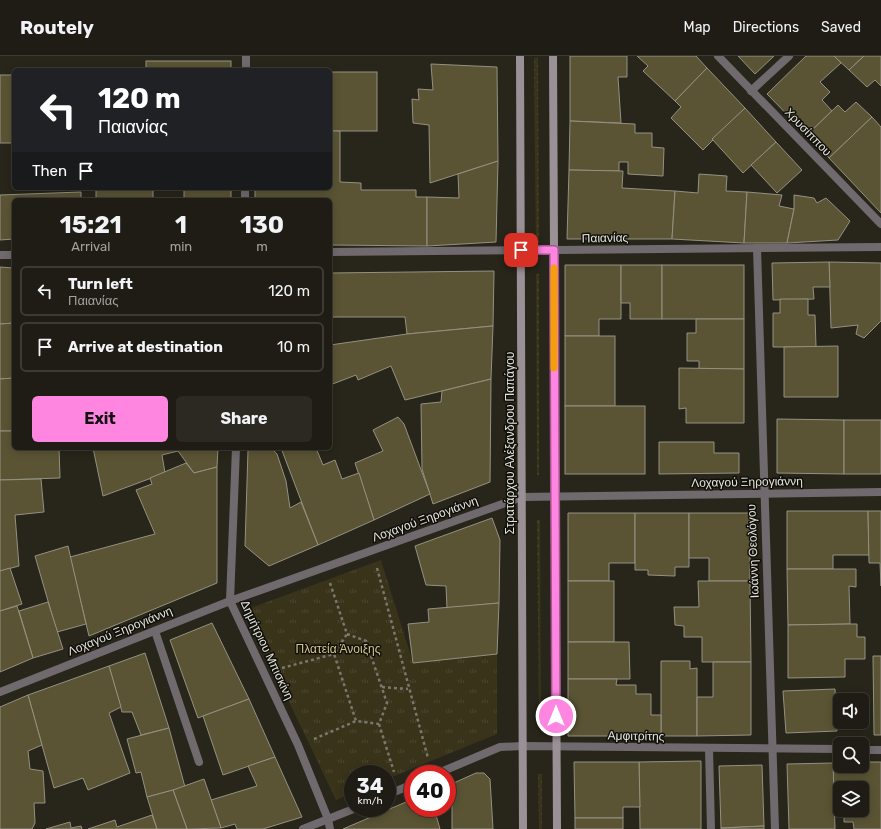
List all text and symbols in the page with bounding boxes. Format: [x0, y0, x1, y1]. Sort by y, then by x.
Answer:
text: Routely [20, 16, 94, 39]
text: Map [684, 19, 711, 36]
text: Directions [733, 19, 799, 36]
text: Saved [821, 19, 861, 36]
text: 120 m [98, 82, 181, 115]
icon: left [32, 84, 84, 136]
street label: Χρυσίππου [782, 105, 834, 159]
text: Παιανίας [98, 116, 168, 138]
icon: arrive [75, 160, 97, 182]
text: Then [32, 162, 67, 180]
text: 15:21 [60, 211, 122, 239]
text: 1 [175, 211, 187, 239]
text: 130 [240, 211, 284, 239]
street label: Παιανίας [582, 231, 629, 245]
pin [504, 233, 538, 267]
text: Arrival [71, 239, 110, 254]
text: min [170, 239, 192, 254]
text: m [256, 239, 268, 254]
icon: arrive [510, 239, 532, 261]
text: Turn left [68, 275, 133, 293]
icon: left [34, 280, 56, 302]
text: 120 m [268, 282, 310, 300]
text: Παιανίας [68, 293, 118, 308]
icon: arrive [34, 336, 56, 358]
text: Arrive at destination [68, 338, 223, 356]
text: 10 m [277, 338, 310, 356]
street label: Στρατάρχου Αλέξανδρου Παπάγου [503, 352, 517, 534]
button: Exit [32, 396, 168, 442]
button: Share [176, 396, 312, 442]
street label: Λοχαγού Ξηρογιάννη [691, 474, 803, 490]
street label: Λοχαγού Ξηρογιάννη [370, 493, 480, 545]
street label: Ιωάννη Θεολόγου [744, 504, 762, 598]
street label: Δημήτριου Μπισκίνη [238, 598, 296, 702]
street label: Λοχαγού Ξηρογιάννη [66, 604, 174, 658]
park label: Πλατεία Άνοιξης [295, 642, 381, 656]
map controls [833, 693, 869, 817]
button: sound [833, 693, 869, 729]
position arrow [535, 695, 577, 737]
street label: Αμφιτρίτης [607, 729, 665, 743]
button: search [833, 737, 869, 773]
speed limit sign: 40 [404, 765, 456, 817]
text: 34 [357, 774, 383, 798]
button: layers [833, 781, 869, 817]
text: km/h [358, 795, 382, 807]

